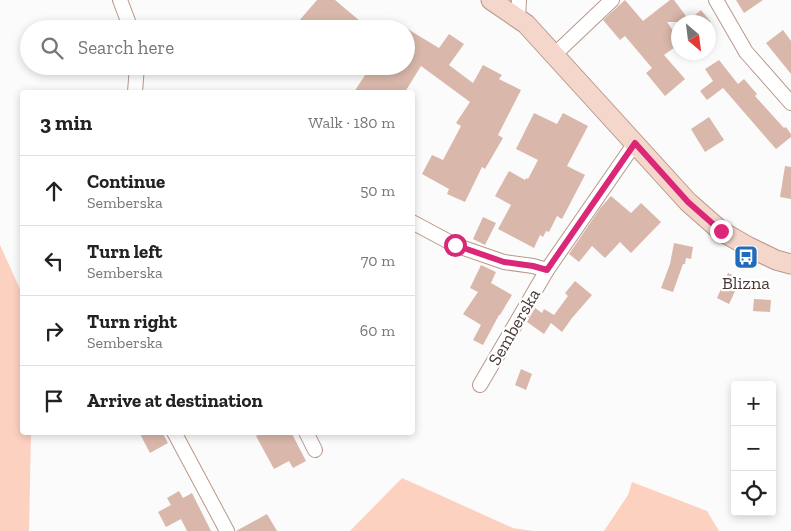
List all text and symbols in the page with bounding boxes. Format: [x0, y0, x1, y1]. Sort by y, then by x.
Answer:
north arrow [671, 15, 716, 60]
search box [20, 20, 415, 75]
icon: search [38, 34, 66, 62]
text: Search here [78, 36, 174, 59]
text: 3 min [40, 110, 92, 135]
text: Walk · 180 m [308, 113, 395, 132]
text: Continue [87, 170, 165, 193]
icon: ahead [40, 177, 68, 205]
text: 50 m [360, 181, 395, 200]
text: Semberska [87, 193, 163, 212]
route end [710, 220, 733, 243]
route start [444, 234, 467, 257]
text: Turn left [87, 240, 162, 263]
bus stop icon: Blizna [733, 244, 759, 270]
icon: left [40, 247, 68, 275]
text: 70 m [361, 251, 395, 270]
text: Semberska [87, 263, 163, 282]
place label: Blizna [722, 272, 770, 294]
street label: Semberska [483, 284, 545, 369]
text: Turn right [87, 310, 177, 333]
icon: right [40, 317, 68, 345]
text: 60 m [360, 321, 395, 340]
text: Semberska [87, 333, 163, 352]
map controls [731, 381, 776, 516]
button: + [731, 381, 776, 426]
icon: arrive [40, 387, 68, 415]
text: Arrive at destination [87, 389, 263, 412]
button: − [731, 426, 776, 471]
button: locate [731, 471, 776, 516]

